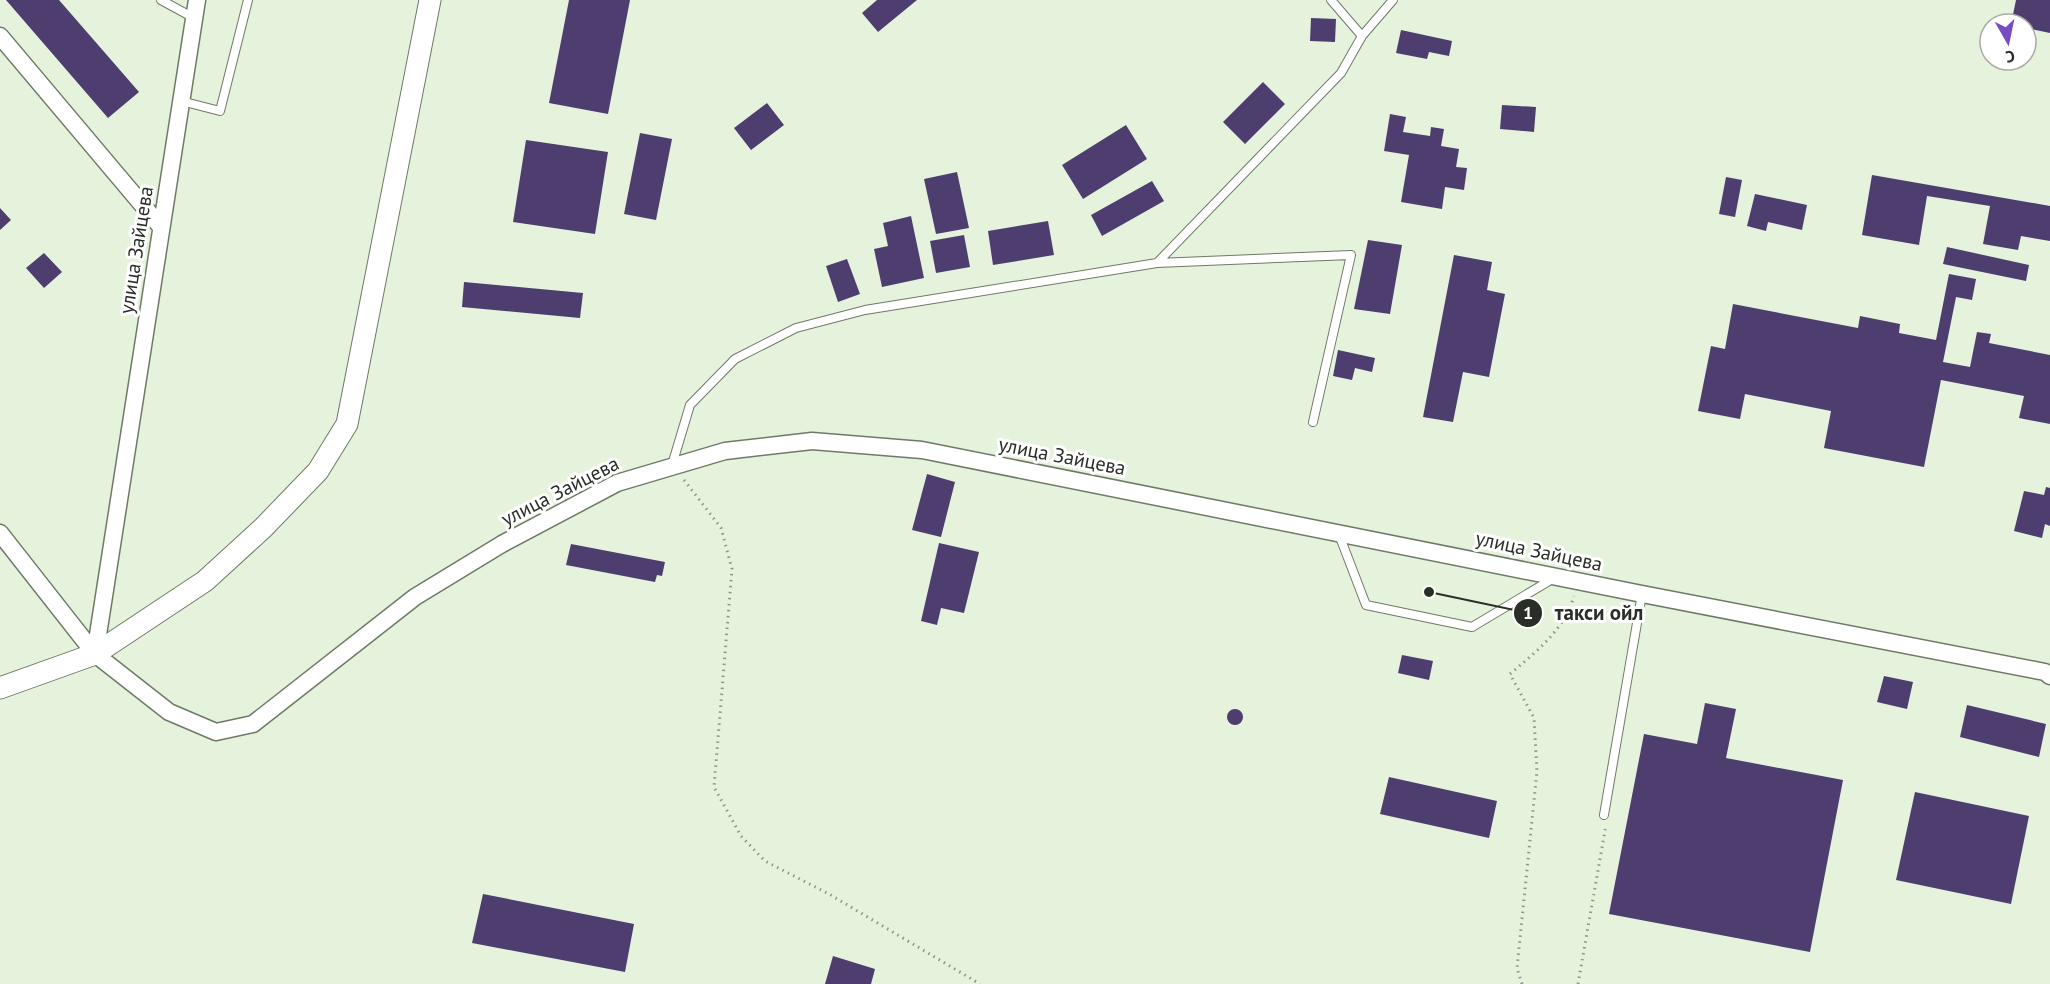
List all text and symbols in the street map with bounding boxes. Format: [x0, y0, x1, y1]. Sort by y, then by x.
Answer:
north arrow [1978, 12, 2038, 72]
text: С [2004, 46, 2016, 67]
street label: улица Зайцева [113, 184, 159, 316]
street label: улица Зайцева [996, 431, 1128, 481]
street label: улица Зайцева [497, 450, 623, 532]
street label: улица Зайцева [1473, 525, 1605, 577]
callout: такси ойл [1513, 593, 1655, 632]
text: такси ойл [1555, 599, 1643, 626]
text: 1 [1523, 601, 1533, 624]

